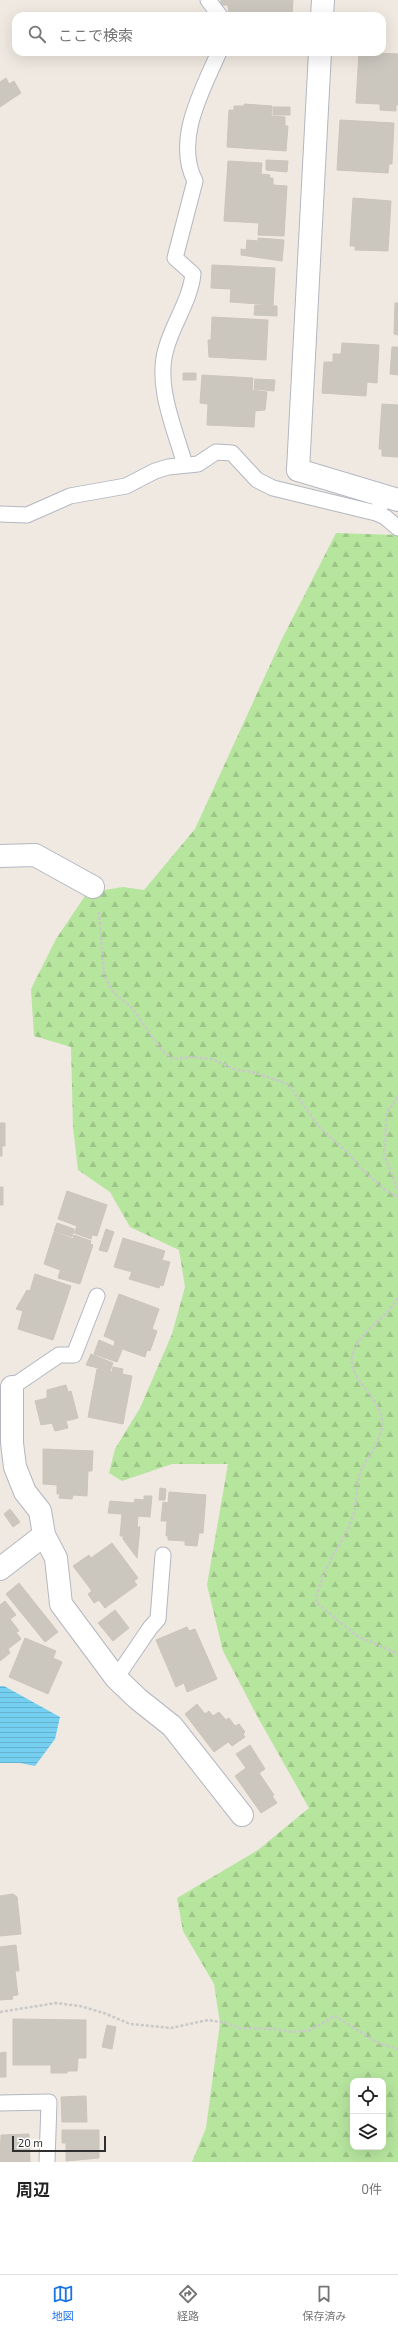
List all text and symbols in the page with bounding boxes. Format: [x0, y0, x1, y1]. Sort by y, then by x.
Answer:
search box [12, 12, 386, 56]
icon: search [26, 23, 48, 45]
text: ここで検索 [58, 26, 133, 44]
map controls [350, 2078, 386, 2150]
button: locate [350, 2078, 386, 2114]
button: layers [350, 2114, 386, 2150]
scale bar [12, 2134, 106, 2153]
text: 20 m [18, 2136, 43, 2149]
text: 周辺 [16, 2179, 50, 2199]
text: 0件 [361, 2181, 382, 2197]
tab: 地図 [52, 2283, 74, 2323]
tab: 経路 [177, 2283, 199, 2323]
tab: 保存済み [302, 2283, 346, 2323]

